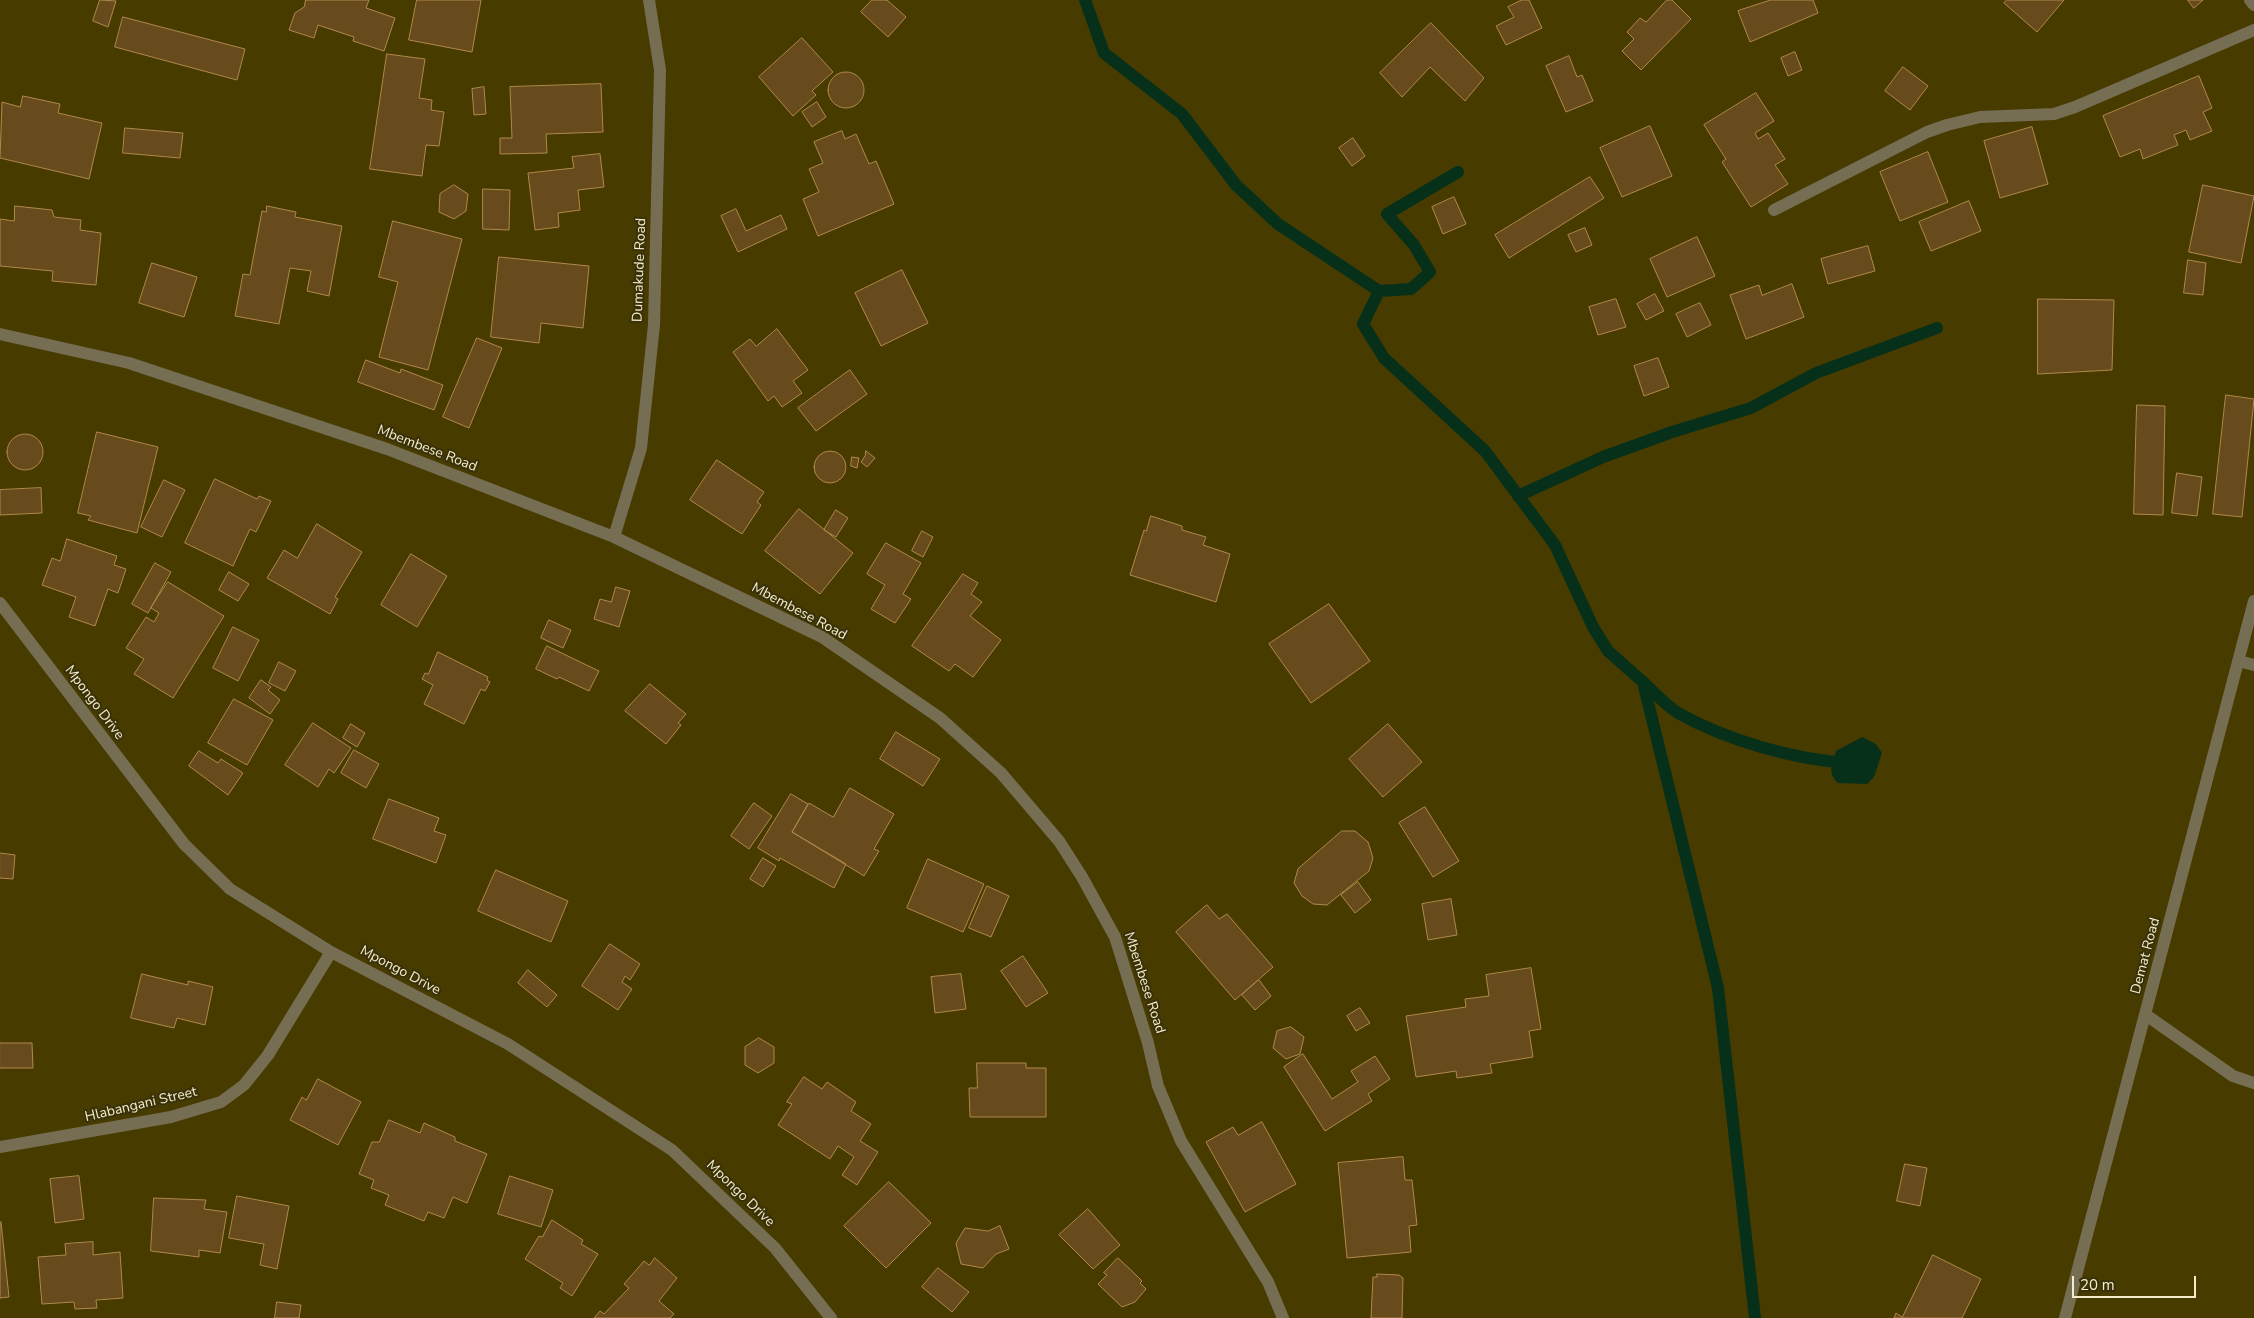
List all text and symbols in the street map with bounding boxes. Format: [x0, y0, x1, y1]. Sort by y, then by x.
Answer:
street label: Dumakude Road [630, 218, 650, 322]
street label: Mbembese Road [375, 422, 479, 476]
street label: Mbembese Road [748, 580, 850, 644]
street label: Mpongo Drive [61, 663, 127, 743]
street label: Demat Road [2128, 916, 2164, 996]
street label: Mbembese Road [1120, 930, 1168, 1036]
street label: Mpongo Drive [357, 943, 443, 999]
street label: Hlabangani Street [83, 1084, 199, 1126]
street label: Mpongo Drive [702, 1157, 778, 1231]
scale bar [2074, 1266, 2198, 1298]
text: 20 m [2080, 1275, 2115, 1295]

